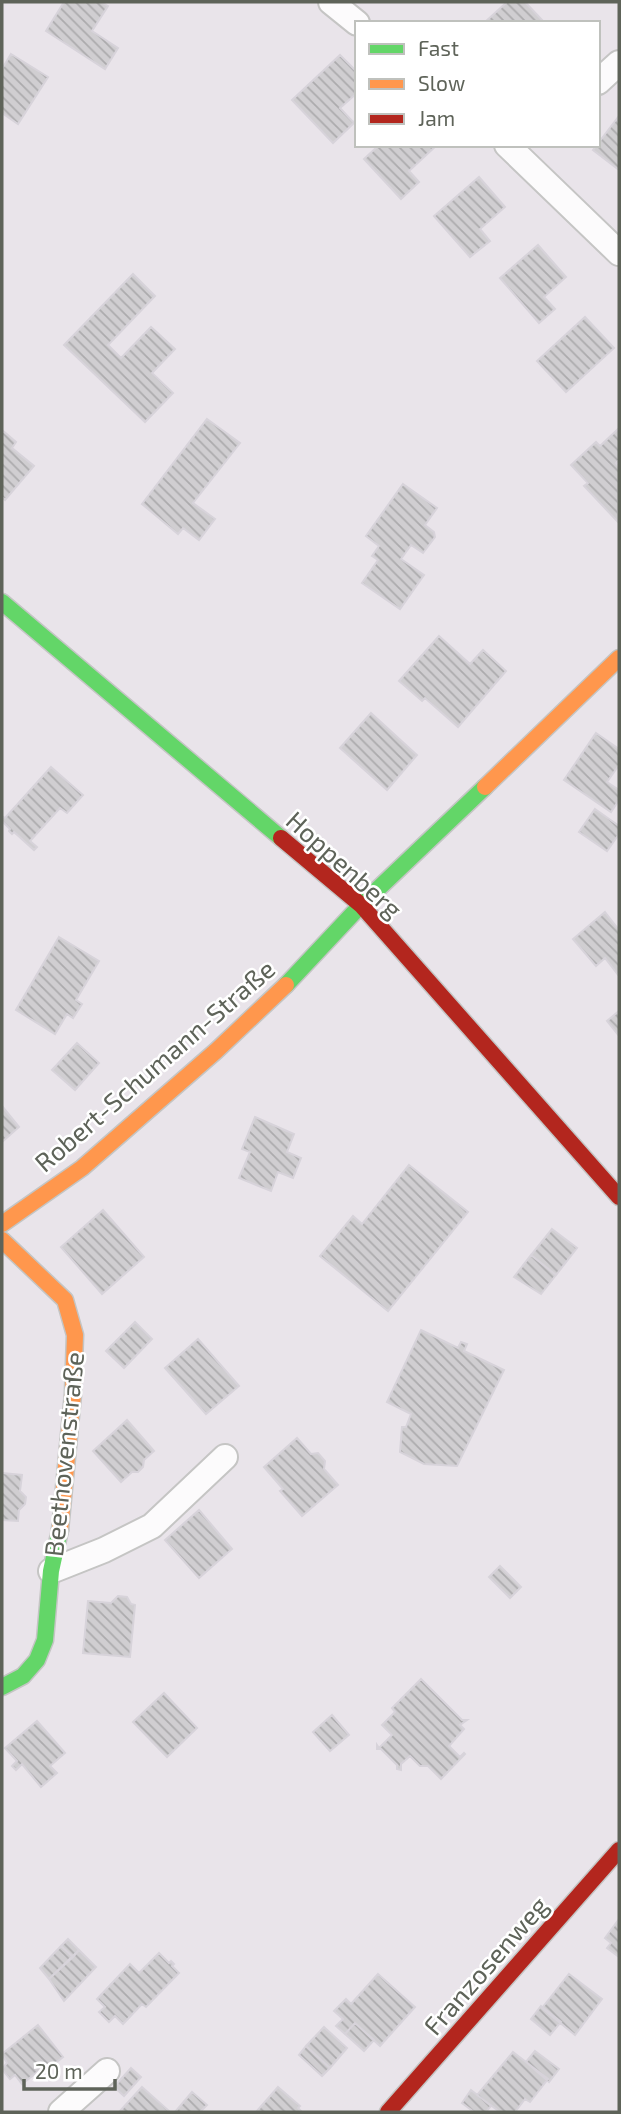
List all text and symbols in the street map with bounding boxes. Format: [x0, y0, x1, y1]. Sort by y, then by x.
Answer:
legend [355, 21, 600, 147]
text: Fast [418, 35, 459, 60]
text: Slow [418, 70, 465, 95]
text: Jam [418, 105, 455, 130]
street label: Hoppenberg [281, 804, 409, 924]
street label: Robert-Schumann-Straße [28, 952, 280, 1178]
street label: Beethovenstraße [37, 1350, 89, 1558]
street label: Franzosenweg [416, 1889, 554, 2041]
scale bar [24, 2048, 116, 2092]
text: 20 m [35, 2058, 83, 2083]

